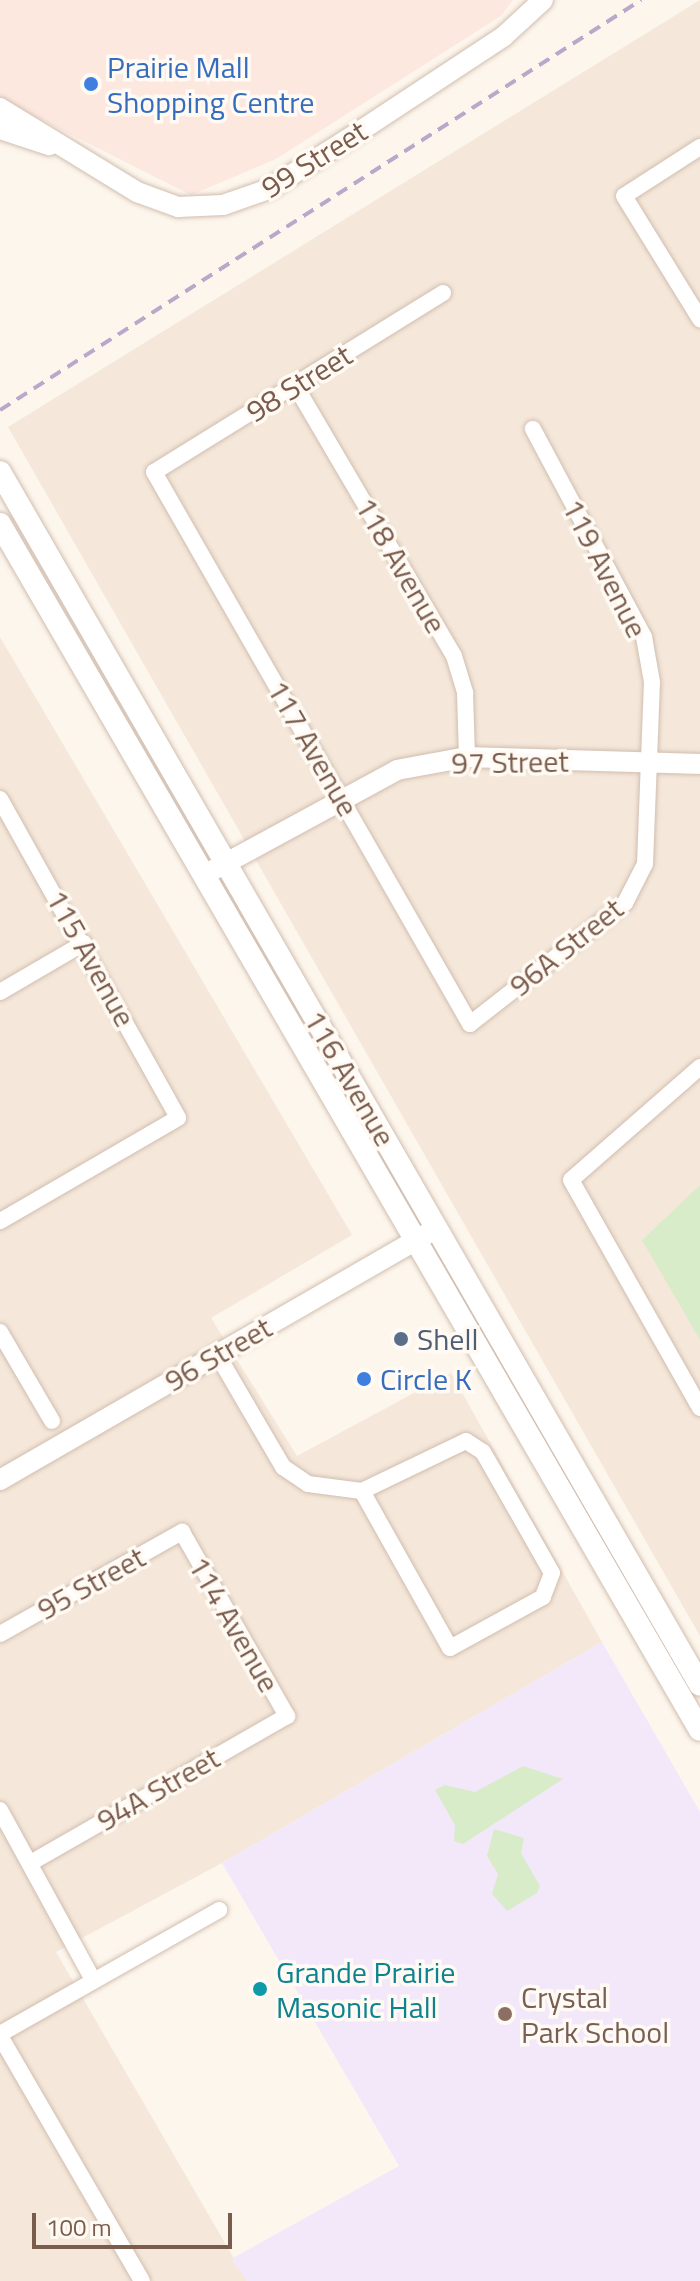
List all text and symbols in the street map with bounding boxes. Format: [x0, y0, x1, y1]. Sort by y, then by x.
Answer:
place label: Prairie Mall Shopping Centre [107, 49, 314, 120]
marker: Prairie Mall Shopping Centre [82, 75, 100, 93]
street label: 99 Street [255, 113, 373, 205]
street label: 98 Street [240, 337, 358, 429]
street label: 118 Avenue [348, 491, 454, 639]
street label: 119 Avenue [555, 493, 655, 643]
street label: 117 Avenue [260, 674, 366, 822]
street label: 97 Street [451, 743, 569, 781]
street label: 115 Avenue [39, 883, 143, 1033]
street label: 96A Street [502, 890, 630, 1004]
street label: 116 Avenue [297, 1004, 403, 1152]
street label: 96 Street [158, 1309, 278, 1399]
place label: Shell [417, 1321, 478, 1357]
marker: Shell [392, 1330, 410, 1348]
place label: Circle K [380, 1361, 472, 1397]
marker: Circle K [355, 1370, 373, 1388]
street label: 95 Street [31, 1539, 151, 1627]
street label: 114 Avenue [181, 1550, 287, 1698]
street label: 94A Street [90, 1740, 226, 1838]
place label: Grande Prairie Masonic Hall [276, 1954, 455, 2024]
place label: Crystal Park School [521, 1979, 669, 2050]
marker: Grande Prairie Masonic Hall [251, 1980, 269, 1998]
marker: Crystal Park School [496, 2005, 514, 2023]
scale bar [36, 2197, 236, 2247]
text: 100 m [46, 2209, 112, 2245]

